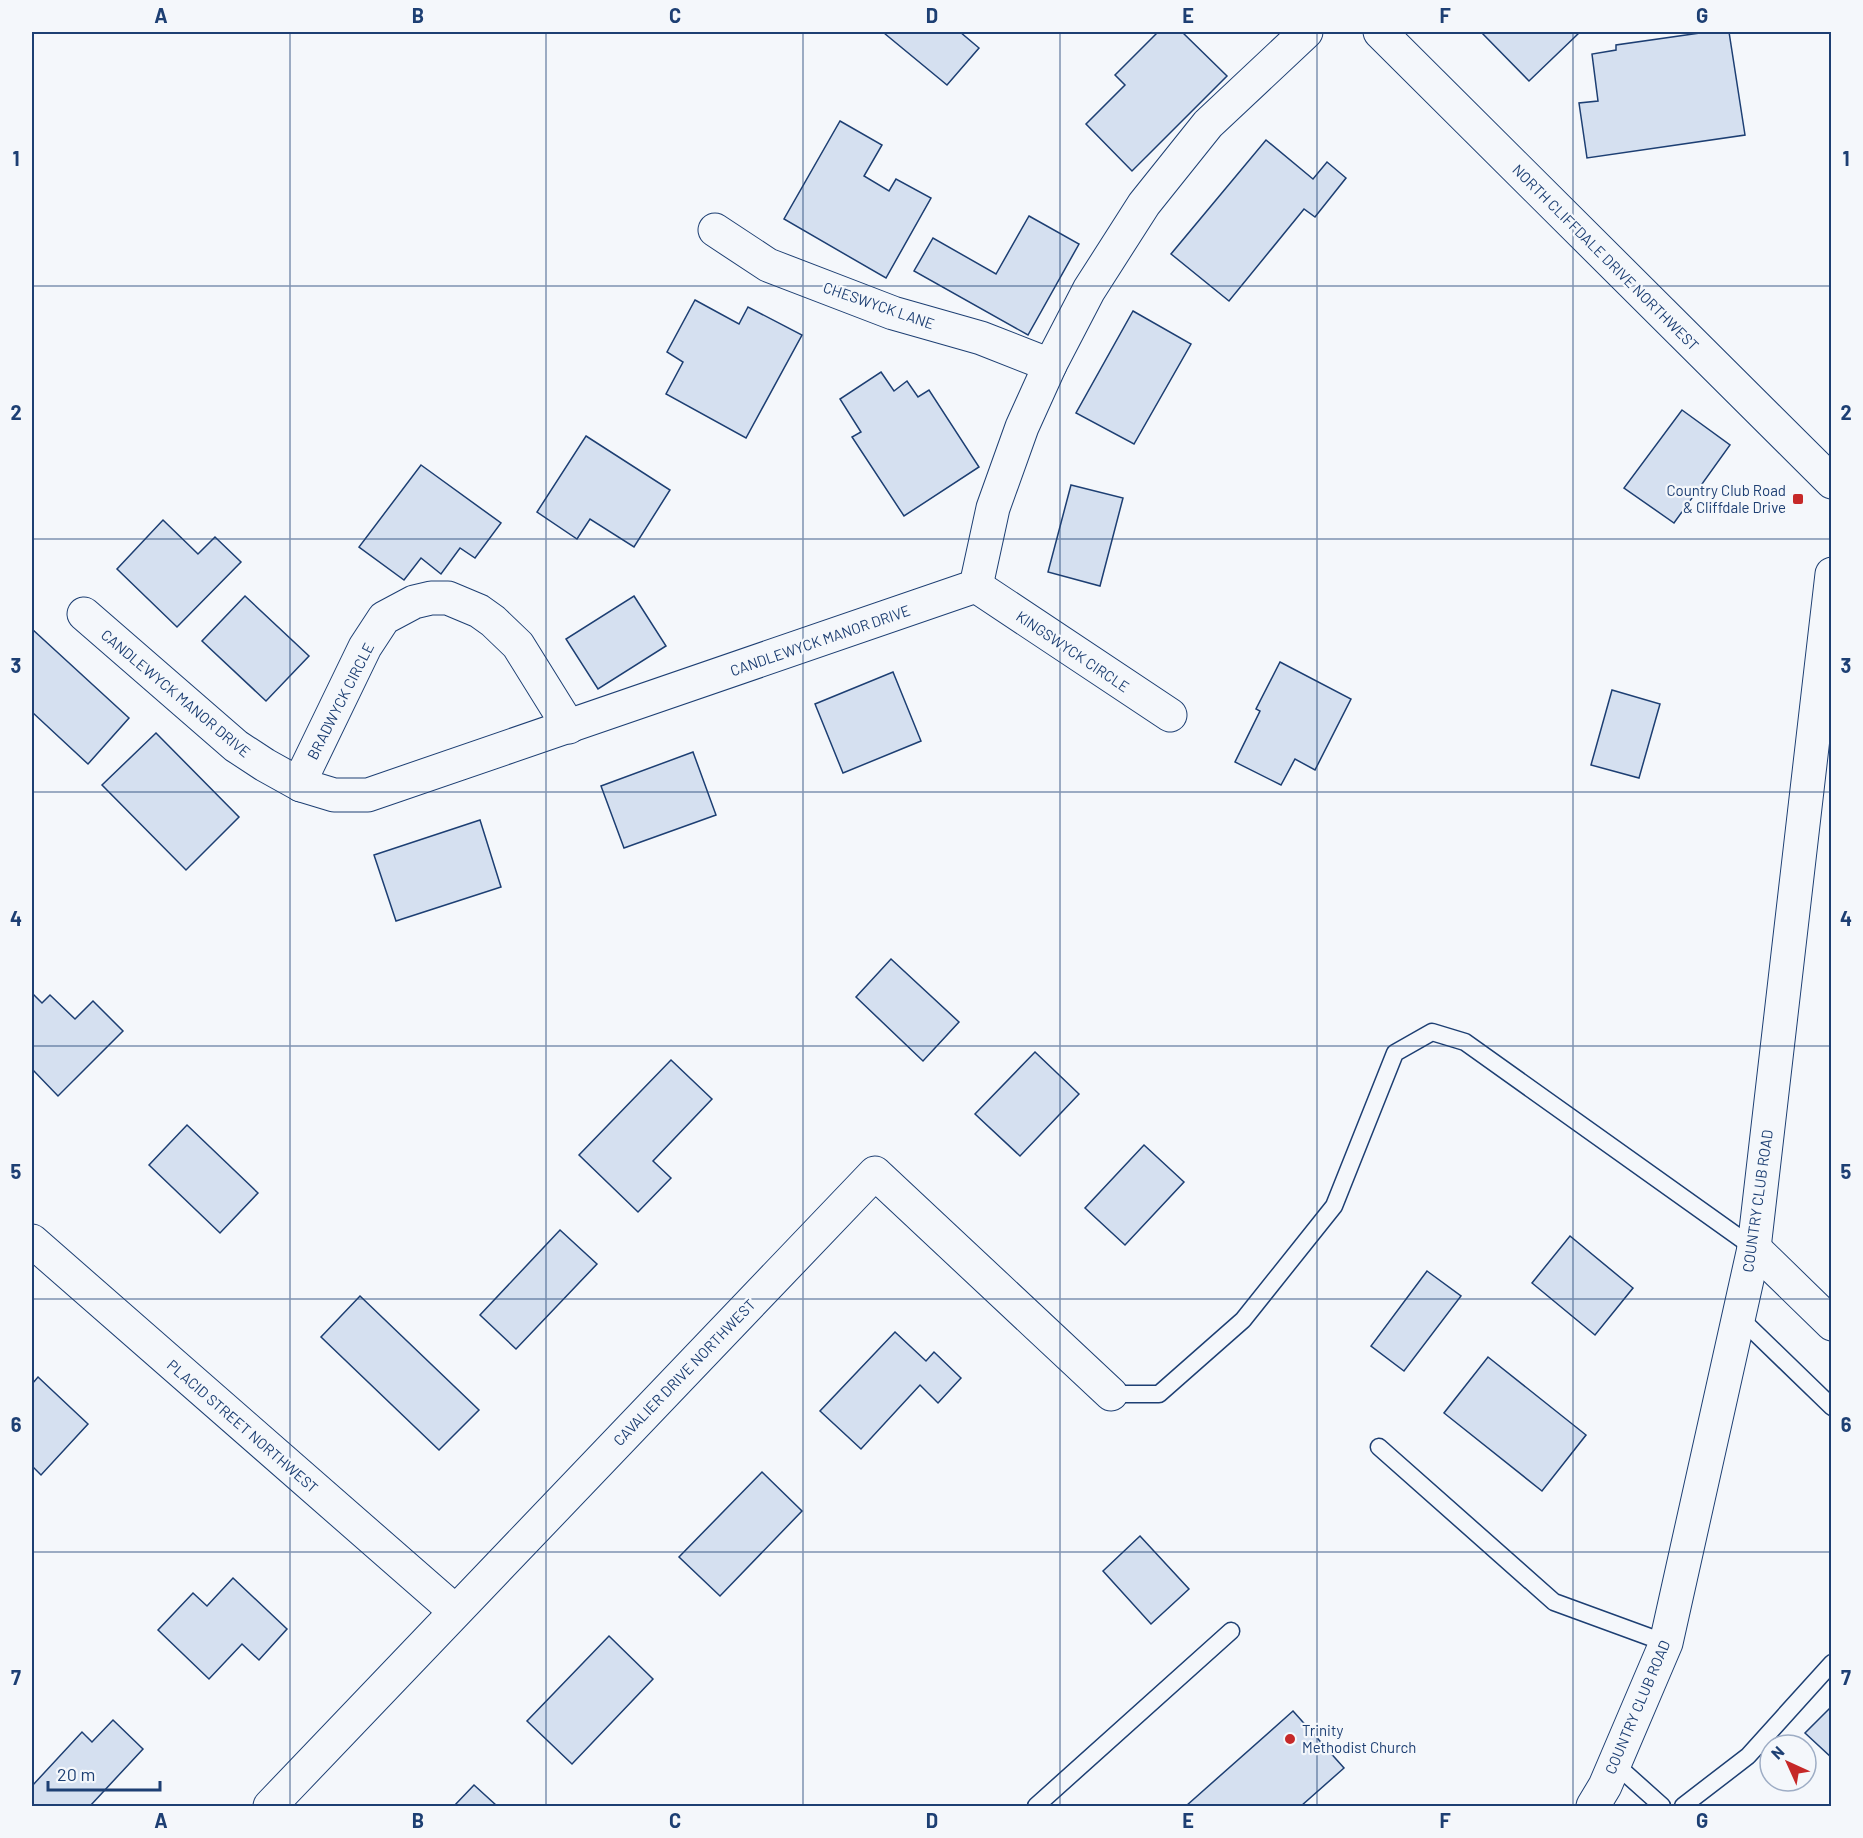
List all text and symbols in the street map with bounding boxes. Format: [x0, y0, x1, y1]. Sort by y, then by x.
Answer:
text: A [154, 3, 168, 27]
text: B [412, 3, 424, 27]
text: C [669, 3, 681, 27]
text: D [926, 3, 938, 27]
text: E [1182, 3, 1194, 27]
text: F [1439, 3, 1451, 27]
text: G [1696, 3, 1708, 27]
text: 1 [12, 146, 20, 170]
text: 1 [1842, 146, 1850, 170]
street label: NORTH CLIFFDALE DRIVE NORTHWEST [1509, 160, 1703, 354]
street label: CHESWYCK LANE [821, 278, 937, 332]
text: 2 [10, 400, 22, 424]
text: 2 [1840, 400, 1852, 424]
place label: Country Club Road & Cliffdale Drive [1666, 481, 1786, 516]
marker: Country Club Road & Cliffdale Drive [1791, 492, 1805, 506]
street label: CANDLEWYCK MANOR DRIVE [728, 601, 912, 679]
street label: KINGSWYCK CIRCLE [1013, 607, 1133, 695]
street label: CANDLEWYCK MANOR DRIVE [98, 625, 254, 761]
street label: BRADWYCK CIRCLE [303, 640, 377, 762]
text: 3 [11, 653, 21, 677]
text: 3 [1841, 653, 1851, 677]
text: 4 [10, 906, 22, 930]
text: 4 [1840, 906, 1852, 930]
street label: COUNTRY CLUB ROAD [1738, 1128, 1776, 1274]
text: 5 [11, 1159, 22, 1183]
text: 5 [1841, 1159, 1852, 1183]
street label: CAVALIER DRIVE NORTHWEST [609, 1295, 759, 1449]
street label: PLACID STREET NORTHWEST [164, 1356, 322, 1496]
text: 6 [11, 1412, 22, 1436]
text: 6 [1841, 1412, 1852, 1436]
street label: COUNTRY CLUB ROAD [1601, 1637, 1673, 1777]
text: 7 [11, 1665, 21, 1689]
text: 7 [1841, 1665, 1851, 1689]
place label: Trinity Methodist Church [1302, 1721, 1416, 1756]
marker: Trinity Methodist Church [1283, 1732, 1297, 1746]
north arrow [1758, 1733, 1818, 1793]
text: N [1767, 1742, 1788, 1763]
scale bar [48, 1754, 160, 1792]
text: 20 m [57, 1763, 95, 1785]
text: A [154, 1808, 168, 1832]
text: B [412, 1808, 424, 1832]
text: C [669, 1808, 681, 1832]
text: D [926, 1808, 938, 1832]
text: E [1182, 1808, 1194, 1832]
text: F [1439, 1808, 1451, 1832]
text: G [1696, 1808, 1708, 1832]

